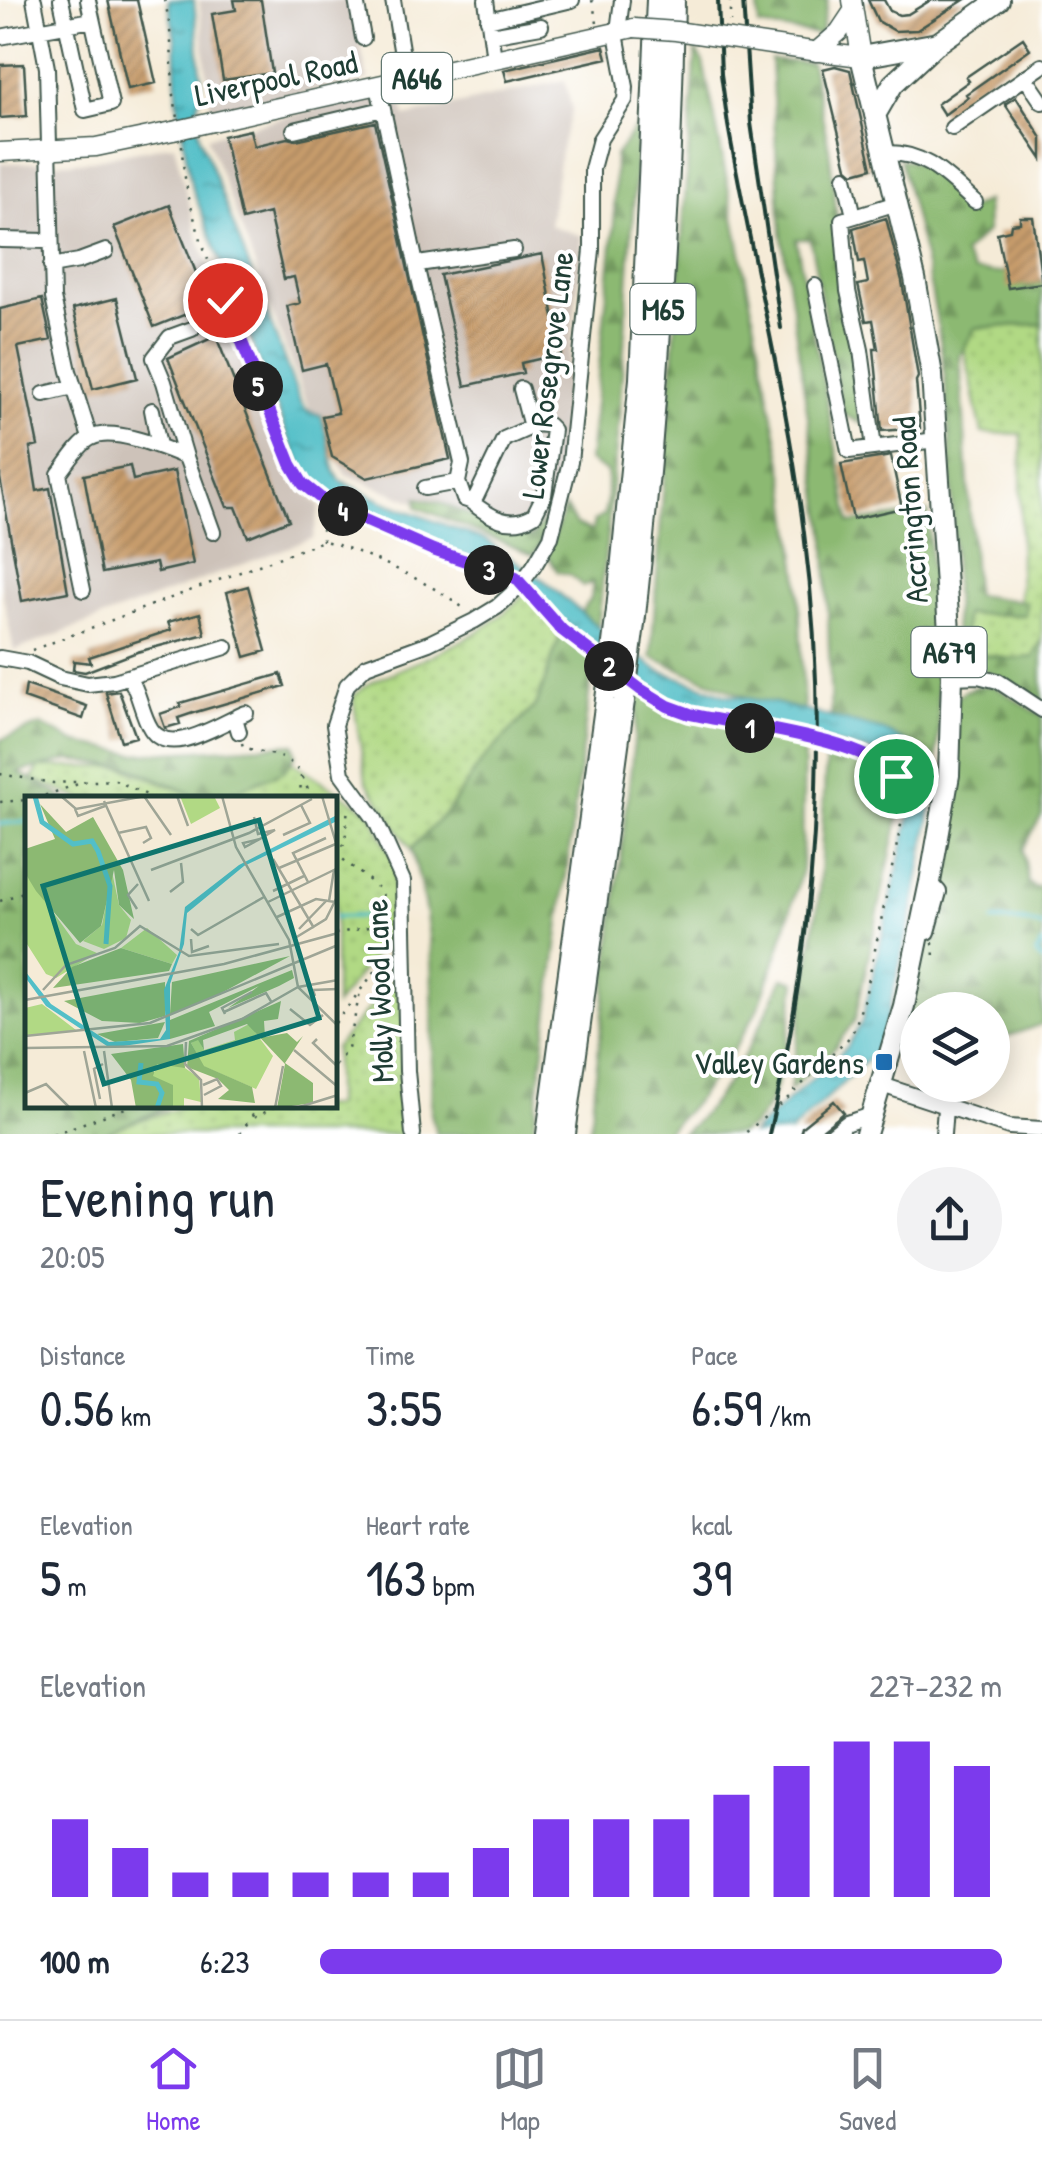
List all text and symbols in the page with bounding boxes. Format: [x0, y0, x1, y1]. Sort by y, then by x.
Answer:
street label: Liverpool Road [191, 40, 361, 116]
road number: A646 [382, 53, 452, 103]
street label: Lower Rosegrove Lane [511, 249, 584, 501]
pin [183, 258, 268, 343]
icon: check [198, 273, 253, 328]
road number: M65 [630, 284, 696, 334]
pin: 5 [233, 361, 283, 411]
text: 5 [252, 367, 264, 405]
street label: Accrington Road [882, 415, 938, 605]
pin: 4 [318, 486, 368, 536]
text: 4 [338, 492, 348, 530]
pin: 3 [464, 545, 514, 595]
text: 3 [483, 551, 495, 589]
road number: A679 [912, 627, 986, 677]
pin: 2 [584, 641, 634, 691]
text: 2 [602, 647, 616, 685]
pin: 1 [725, 703, 775, 753]
text: 1 [745, 709, 755, 747]
pin [854, 734, 939, 819]
icon: arrive [869, 749, 924, 804]
inset map [25, 796, 338, 1109]
street label: Molly Wood Lane [354, 898, 404, 1084]
map controls [900, 992, 1010, 1102]
button: layers [900, 992, 1010, 1102]
place label: Valley Gardens [694, 1041, 864, 1084]
marker: Valley Gardens [873, 1051, 895, 1073]
text: Evening run [40, 1160, 275, 1234]
button: share [897, 1167, 1002, 1272]
text: 20:05 [40, 1235, 105, 1278]
text: Distance [40, 1336, 126, 1374]
text: Time [366, 1336, 415, 1374]
text: Pace [691, 1336, 738, 1374]
text: 0.56 [40, 1374, 114, 1442]
text: 3:55 [366, 1374, 442, 1442]
text: 6:59 [691, 1374, 762, 1442]
text: km [114, 1397, 151, 1435]
text: /km [762, 1397, 811, 1435]
text: Elevation [40, 1506, 133, 1544]
text: Heart rate [366, 1506, 470, 1544]
text: kcal [691, 1506, 732, 1544]
text: 5 [40, 1544, 61, 1612]
text: 163 [366, 1544, 426, 1612]
text: 39 [691, 1544, 732, 1612]
text: m [61, 1567, 87, 1605]
text: bpm [426, 1567, 475, 1605]
text: Elevation [40, 1664, 146, 1707]
text: 227–232 m [869, 1664, 1002, 1707]
text: 100 m [40, 1940, 109, 1983]
text: 6:23 [200, 1940, 250, 1983]
tab: Home [146, 2041, 201, 2139]
tab: Map [492, 2041, 547, 2139]
tab: Saved [839, 2041, 896, 2139]

